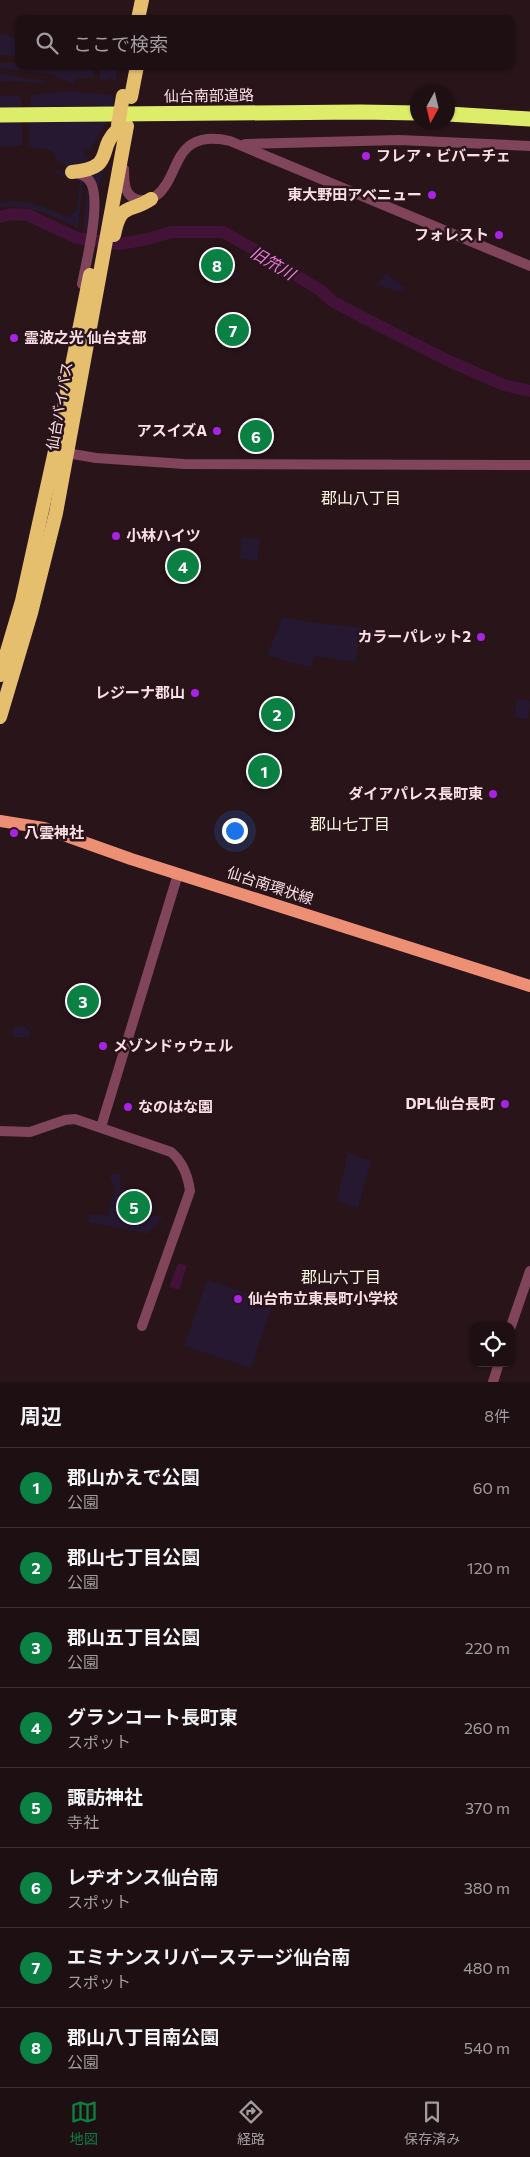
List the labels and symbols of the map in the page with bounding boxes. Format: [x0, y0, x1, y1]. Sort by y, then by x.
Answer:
street label: 仙台南部道路 [164, 85, 254, 105]
north arrow [410, 85, 455, 130]
place label: フレア・ビバーチェ [376, 146, 511, 164]
marker: フレア・ビバーチェ [360, 150, 372, 162]
place label: 東大野田アベニュー [287, 185, 422, 203]
marker: 東大野田アベニュー [426, 189, 438, 201]
place label: フォレスト [414, 225, 489, 243]
marker: フォレスト [493, 229, 505, 241]
water label: 旧笊川 [248, 242, 300, 284]
pin: 8 [201, 246, 233, 284]
pin: 7 [217, 311, 249, 349]
place label: 霊波之光 仙台支部 [24, 328, 147, 346]
marker: 霊波之光 仙台支部 [8, 332, 20, 344]
street label: 仙台バイパス [42, 360, 76, 452]
pin: 6 [240, 417, 272, 455]
place label: アスイズA [137, 421, 207, 439]
marker: アスイズA [211, 425, 223, 437]
district label: 郡山八丁目 [321, 488, 401, 507]
place label: 小林ハイツ [126, 526, 201, 544]
marker: 小林ハイツ [110, 530, 122, 542]
pin: 4 [167, 547, 199, 585]
place label: カラーパレット2 [358, 627, 471, 645]
marker: カラーパレット2 [475, 631, 487, 643]
place label: レジーナ郡山 [95, 683, 185, 701]
marker: レジーナ郡山 [189, 687, 201, 699]
pin: 2 [261, 695, 293, 733]
pin: 1 [248, 752, 280, 790]
place label: ダイアパレス長町東 [348, 784, 483, 802]
marker: ダイアパレス長町東 [487, 788, 499, 800]
district label: 郡山七丁目 [310, 814, 390, 833]
your location [222, 818, 248, 844]
place label: 八雲神社 [24, 823, 84, 841]
marker: 八雲神社 [8, 827, 20, 839]
street label: 仙台南環状線 [225, 863, 316, 908]
pin: 3 [67, 982, 99, 1020]
place label: メゾンドゥウェル [113, 1036, 233, 1054]
marker: メゾンドゥウェル [97, 1040, 109, 1052]
place label: DPL仙台長町 [406, 1094, 495, 1112]
place label: なのはな園 [138, 1097, 213, 1115]
marker: DPL仙台長町 [499, 1098, 511, 1110]
marker: なのはな園 [122, 1101, 134, 1113]
pin: 5 [118, 1188, 150, 1226]
district label: 郡山六丁目 [301, 1267, 381, 1286]
place label: 仙台市立東長町小学校 [248, 1289, 398, 1307]
marker: 仙台市立東長町小学校 [232, 1293, 244, 1305]

